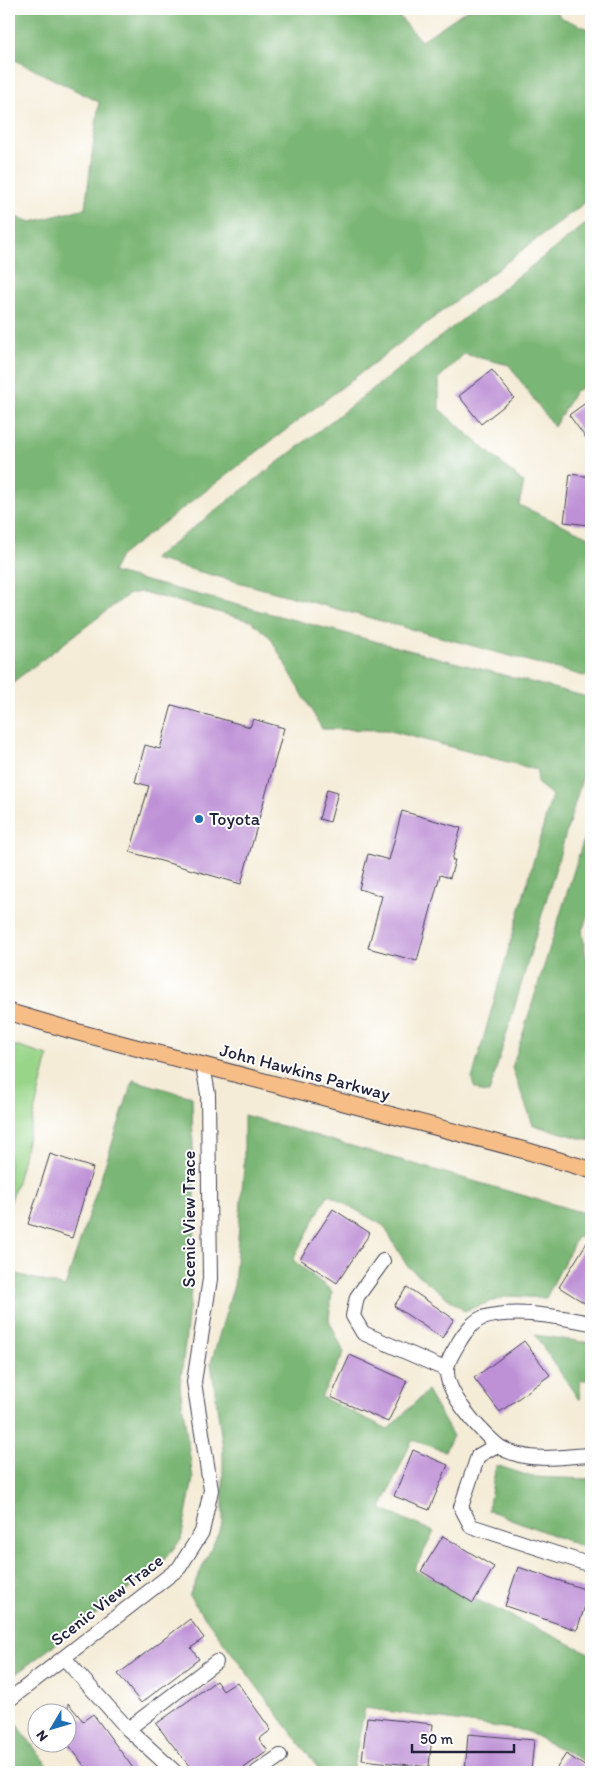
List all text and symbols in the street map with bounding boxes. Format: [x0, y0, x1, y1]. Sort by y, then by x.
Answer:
place label: Toyota [209, 808, 261, 830]
marker: Toyota [193, 813, 205, 825]
street label: John Hawkins Parkway [218, 1039, 393, 1105]
street label: Scenic View Trace [178, 1151, 200, 1287]
street label: Scenic View Trace [46, 1549, 168, 1651]
north arrow [28, 1704, 78, 1754]
scale bar [412, 1721, 515, 1753]
text: N [33, 1727, 52, 1745]
text: 50 m [420, 1730, 453, 1748]

